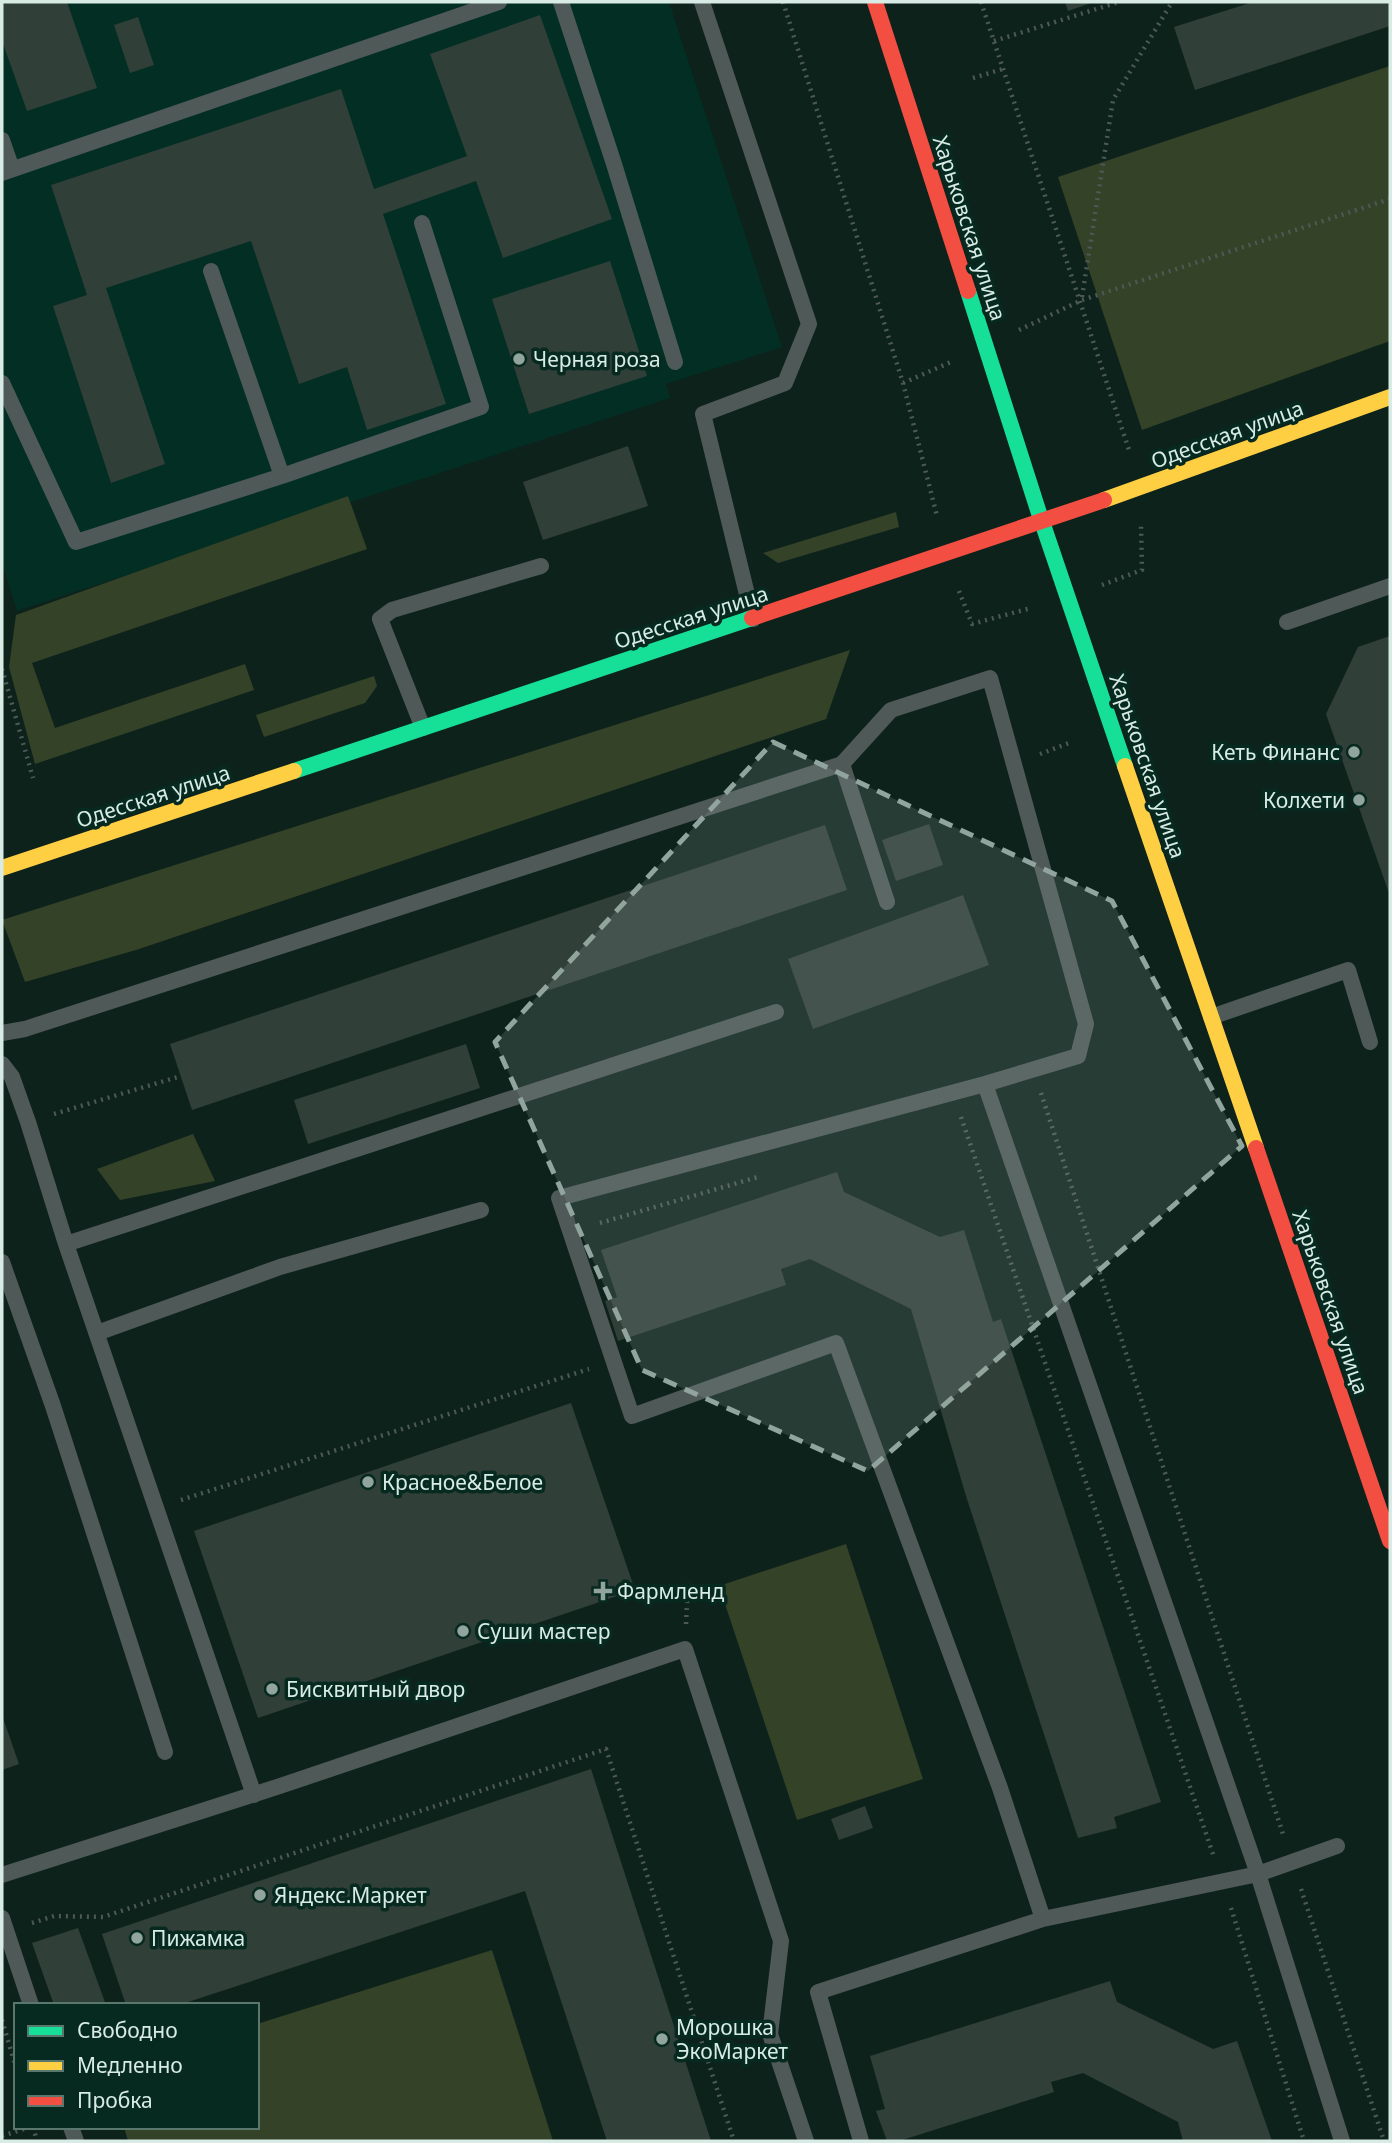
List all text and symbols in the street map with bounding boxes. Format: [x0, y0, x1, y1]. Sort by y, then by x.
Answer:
street label: Харьковская улица [927, 132, 1013, 324]
place label: Черная роза [533, 345, 661, 373]
marker: Черная роза [511, 351, 527, 367]
street label: Одесская улица [1147, 393, 1307, 475]
street label: Одесская улица [611, 579, 771, 655]
street label: Харьковская улица [1103, 670, 1193, 862]
place label: Кеть Финанс [1211, 738, 1340, 766]
marker: Кеть Финанс [1346, 744, 1362, 760]
street label: Одесская улица [73, 758, 233, 834]
place label: Колхети [1263, 786, 1345, 814]
marker: Колхети [1351, 792, 1367, 808]
street label: Харьковская улица [1286, 1206, 1376, 1398]
place label: Красное&Белое [382, 1468, 543, 1496]
marker: Красное&Белое [360, 1474, 376, 1490]
place label: Фармленд [617, 1577, 725, 1605]
marker: Фармленд [595, 1583, 611, 1599]
place label: Суши мастер [477, 1617, 610, 1645]
marker: Суши мастер [455, 1623, 471, 1639]
place label: Бисквитный двор [286, 1675, 465, 1703]
marker: Бисквитный двор [264, 1681, 280, 1697]
place label: Яндекс.Маркет [274, 1881, 427, 1909]
marker: Яндекс.Маркет [252, 1887, 268, 1903]
place label: Пижамка [151, 1924, 245, 1952]
marker: Пижамка [129, 1930, 145, 1946]
legend [14, 2003, 259, 2129]
place label: Морошка ЭкоМаркет [676, 2013, 788, 2065]
text: Свободно [77, 2016, 178, 2044]
marker: Морошка ЭкоМаркет [654, 2031, 670, 2047]
text: Медленно [77, 2051, 183, 2079]
text: Пробка [77, 2086, 153, 2114]

